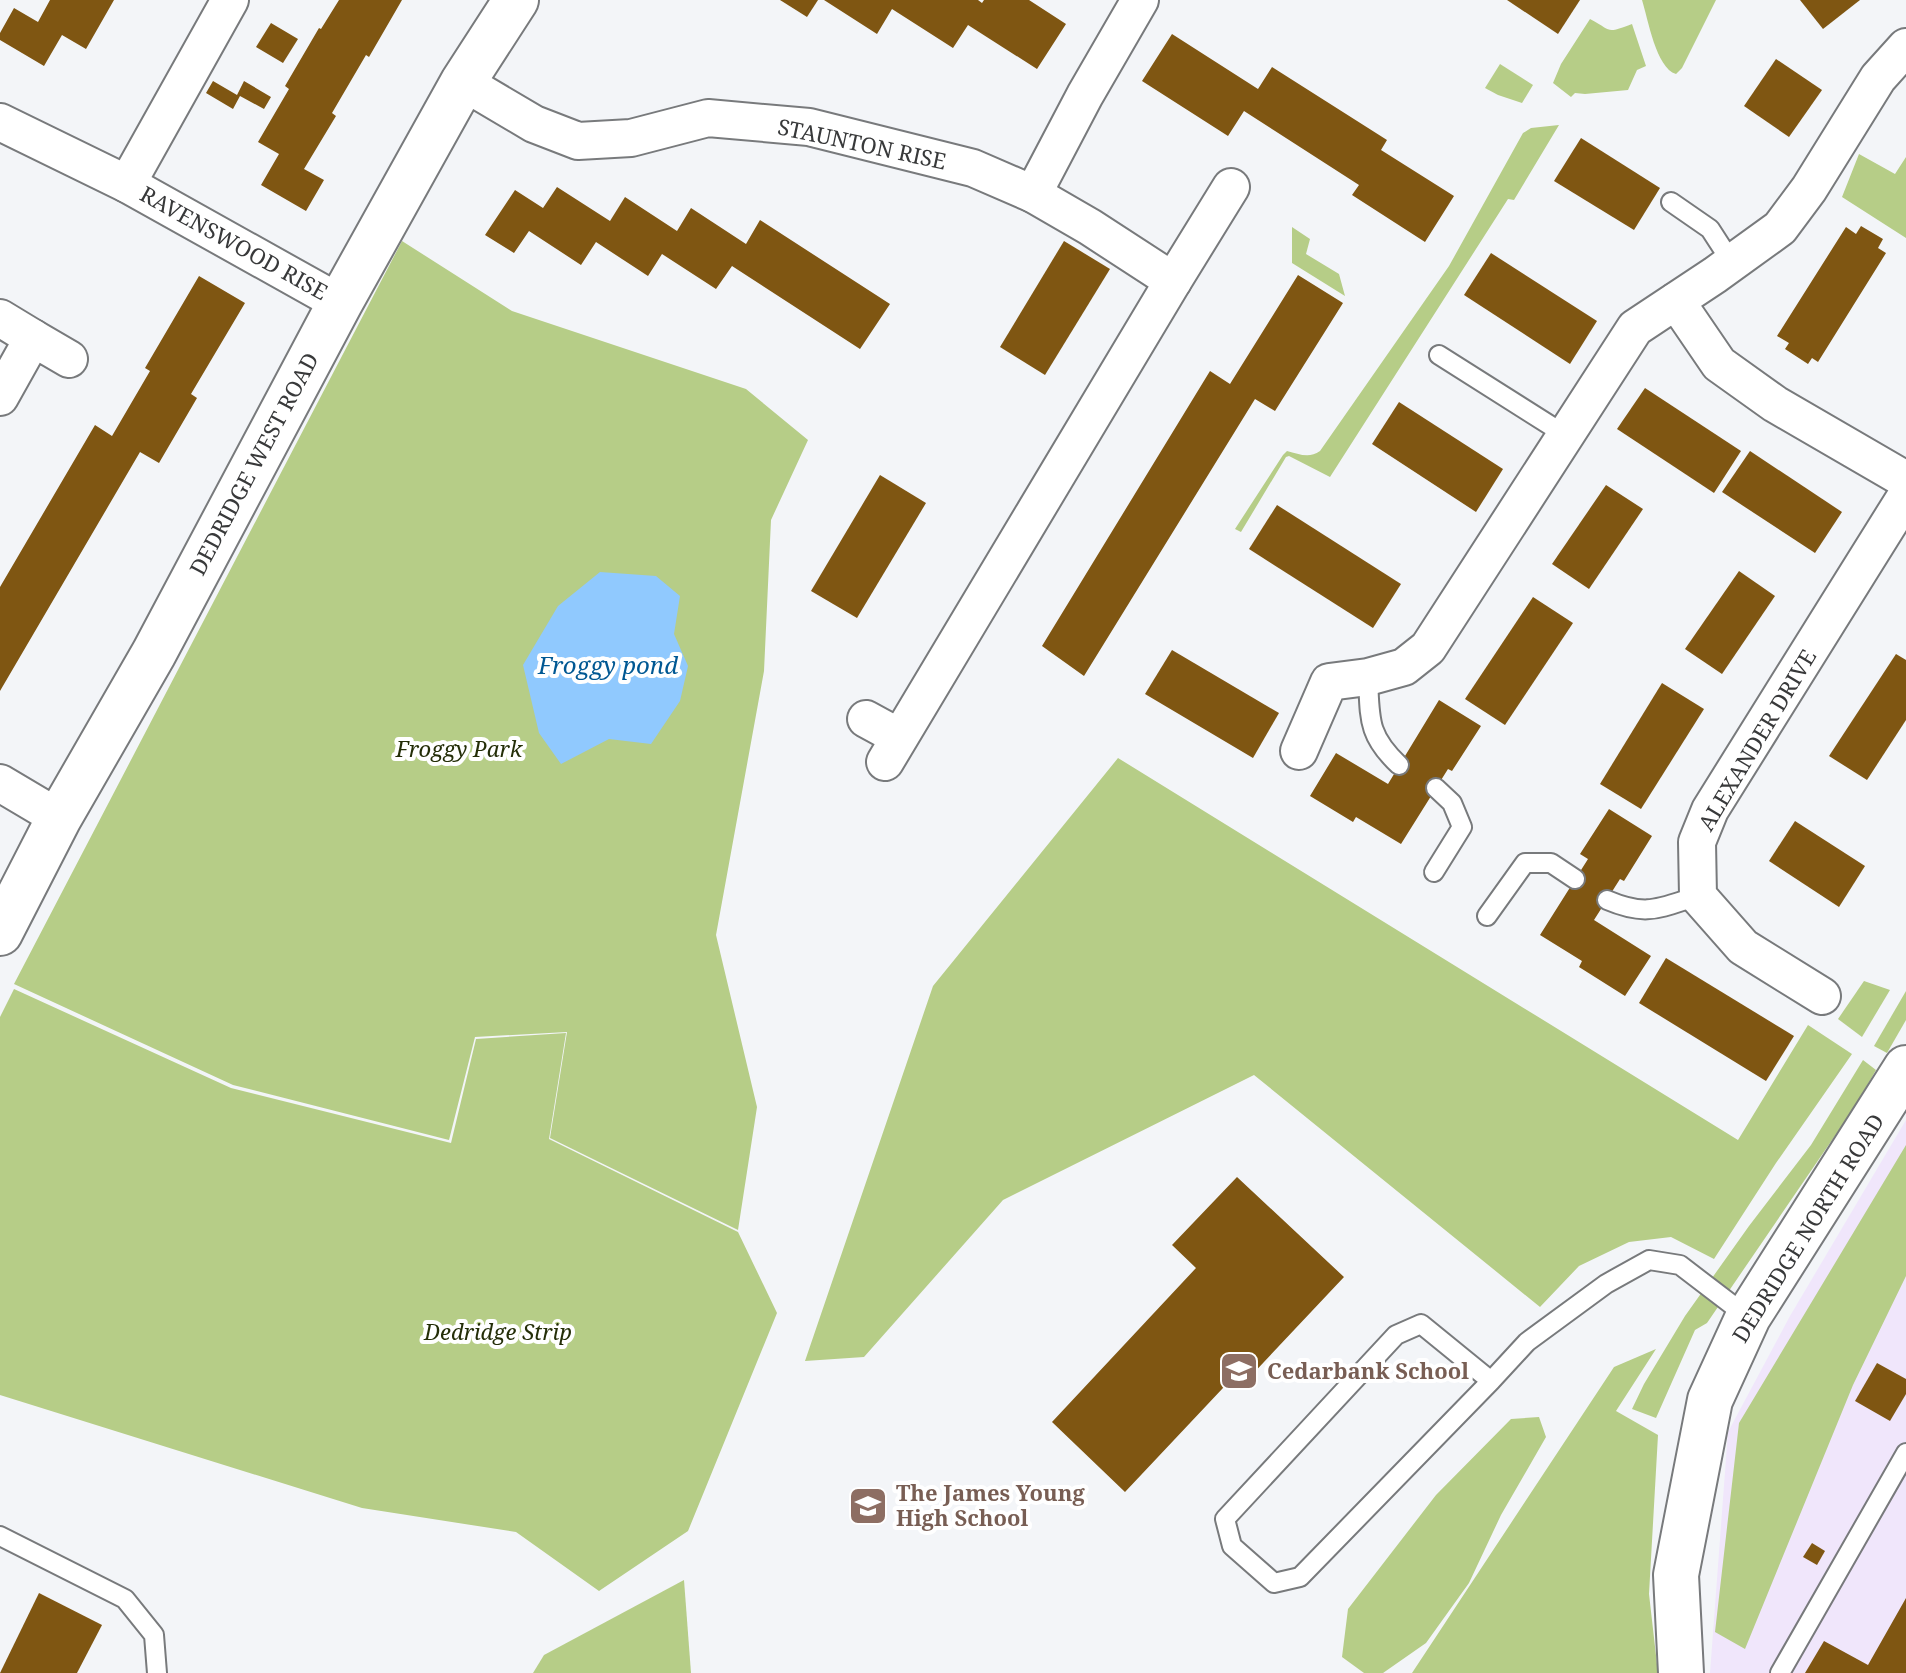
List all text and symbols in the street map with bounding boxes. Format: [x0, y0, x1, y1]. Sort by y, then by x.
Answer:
street label: STAUNTON RISE [775, 111, 949, 176]
street label: RAVENSWOOD RISE [135, 178, 334, 306]
street label: DEDRIDGE WEST ROAD [182, 347, 325, 580]
street label: ALEXANDER DRIVE [1690, 643, 1822, 836]
water label: Froggy pond [537, 648, 678, 681]
park label: Froggy Park [395, 733, 524, 763]
street label: DEDRIDGE NORTH ROAD [1724, 1107, 1890, 1348]
park label: Dedridge Strip [423, 1316, 572, 1346]
school or university icon: Cedarbank School [1218, 1350, 1260, 1392]
place label: Cedarbank School [1267, 1355, 1469, 1385]
place label: The James Young High School [896, 1477, 1085, 1532]
school or university icon: The James Young High School [847, 1485, 889, 1527]

